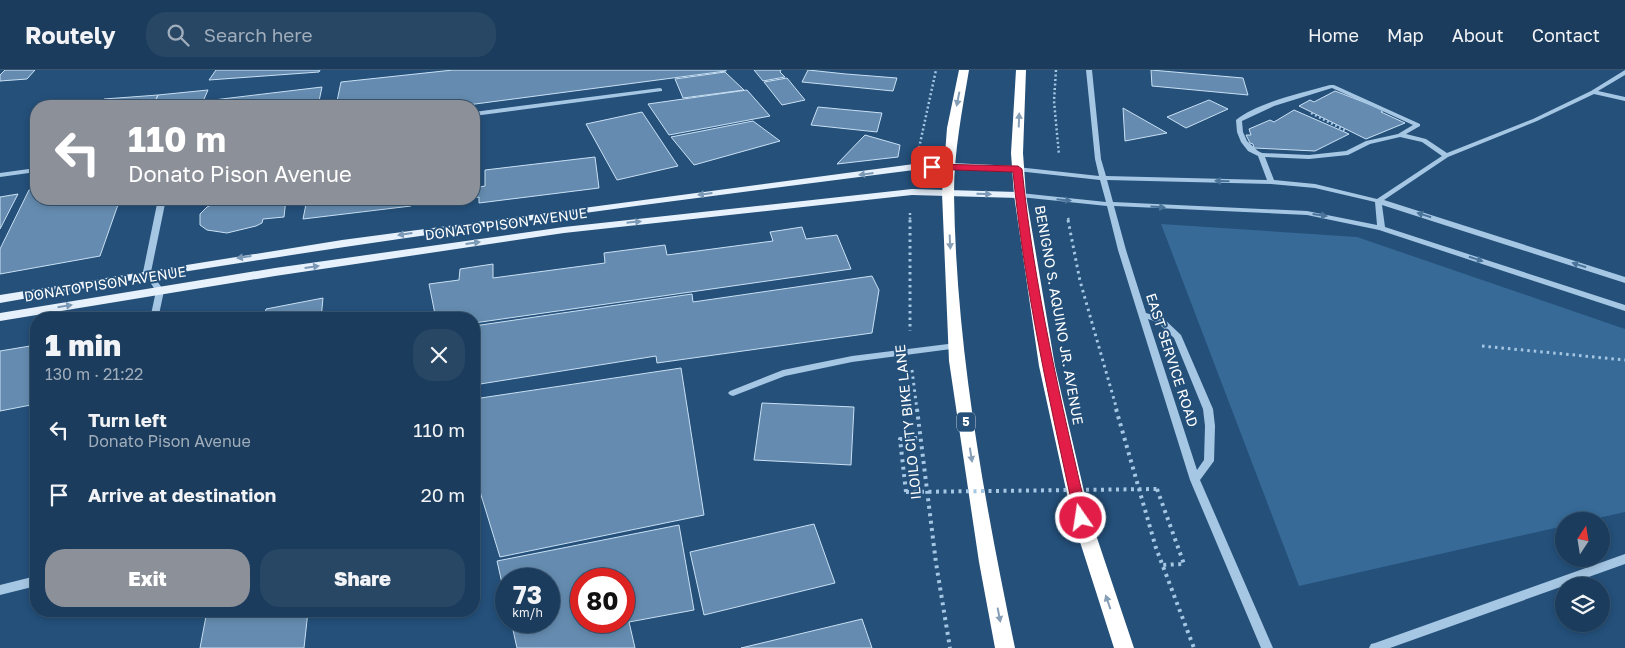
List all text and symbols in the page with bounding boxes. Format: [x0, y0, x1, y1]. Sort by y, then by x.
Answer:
search box [146, 12, 496, 57]
text: Routely [25, 20, 116, 49]
icon: search [164, 21, 192, 49]
text: Search here [204, 23, 313, 46]
text: Home [1308, 24, 1359, 46]
text: Map [1387, 24, 1424, 46]
text: About [1452, 24, 1504, 46]
text: Contact [1532, 24, 1600, 46]
one-way arrow [954, 92, 962, 108]
one-way arrow [1015, 112, 1023, 128]
text: 110 m [128, 118, 226, 160]
icon: left [45, 120, 110, 185]
pin [911, 146, 953, 188]
icon: arrive [918, 153, 946, 181]
text: Donato Pison Avenue [128, 160, 352, 187]
one-way arrow [857, 170, 873, 178]
one-way arrow [1214, 177, 1230, 185]
one-way arrow [696, 190, 712, 198]
one-way arrow [976, 190, 992, 198]
one-way arrow [1056, 196, 1072, 204]
one-way arrow [1150, 203, 1166, 211]
street label: DONATO PISON AVENUE [424, 204, 588, 243]
street label: BENIGNO S. AQUINO JR. AVENUE [1032, 204, 1087, 426]
one-way arrow [1312, 211, 1328, 219]
one-way arrow [1416, 211, 1431, 219]
one-way arrow [626, 218, 642, 226]
one-way arrow [396, 230, 412, 238]
one-way arrow [947, 234, 955, 250]
one-way arrow [465, 239, 481, 247]
one-way arrow [236, 254, 252, 262]
one-way arrow [1469, 255, 1484, 263]
one-way arrow [1571, 261, 1586, 268]
street label: DONATO PISON AVENUE [23, 262, 187, 305]
one-way arrow [305, 263, 321, 271]
street label: EAST SERVICE ROAD [1143, 291, 1202, 429]
one-way arrow [58, 301, 74, 309]
text: 1 min [45, 327, 121, 363]
button: close [413, 329, 465, 381]
street label: ILOILO CITY BIKE LANE [891, 344, 924, 500]
text: 130 m · 21:22 [45, 364, 143, 384]
text: Turn left [88, 408, 167, 431]
road number: 5 [957, 412, 975, 432]
icon: left [45, 416, 73, 444]
text: 110 m [413, 418, 465, 441]
text: Donato Pison Avenue [88, 431, 251, 451]
one-way arrow [968, 448, 976, 464]
icon: arrive [45, 481, 73, 509]
text: Arrive at destination [88, 483, 276, 506]
text: 20 m [421, 483, 465, 506]
position arrow [1054, 491, 1106, 543]
north arrow [1555, 512, 1610, 568]
map controls [1555, 512, 1610, 632]
button: Exit [45, 549, 250, 607]
button: Share [260, 549, 465, 607]
speed limit sign: 80 [570, 568, 635, 633]
button: layers [1555, 577, 1610, 632]
text: 73 [513, 579, 542, 610]
one-way arrow [1104, 594, 1112, 609]
text: km/h [512, 605, 543, 620]
one-way arrow [995, 608, 1003, 624]

